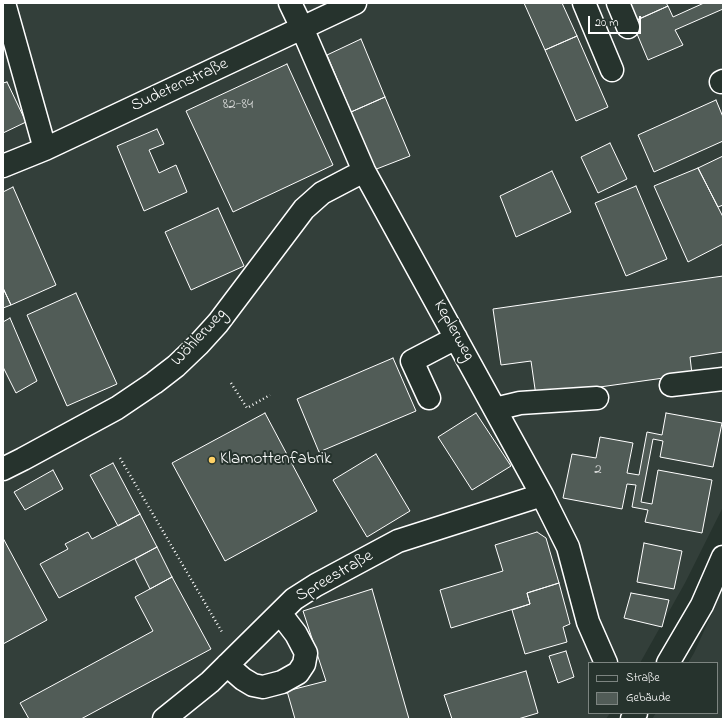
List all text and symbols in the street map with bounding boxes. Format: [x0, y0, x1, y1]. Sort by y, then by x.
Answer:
scale bar [590, 8, 643, 34]
text: 20 m [595, 14, 618, 32]
street label: Sudetenstraße [128, 55, 232, 117]
house number: 82-84 [223, 97, 253, 115]
street label: Keplerweg [428, 297, 478, 365]
street label: Wöhlerweg [168, 305, 232, 371]
place label: Klamottenfabrik [220, 450, 332, 470]
marker: Klamottenfabrik [207, 455, 217, 465]
house number: 2 [594, 462, 602, 480]
street label: Spreestraße [293, 547, 377, 607]
legend [588, 662, 718, 714]
text: Straße [626, 669, 660, 687]
text: Gebäude [626, 689, 670, 707]

